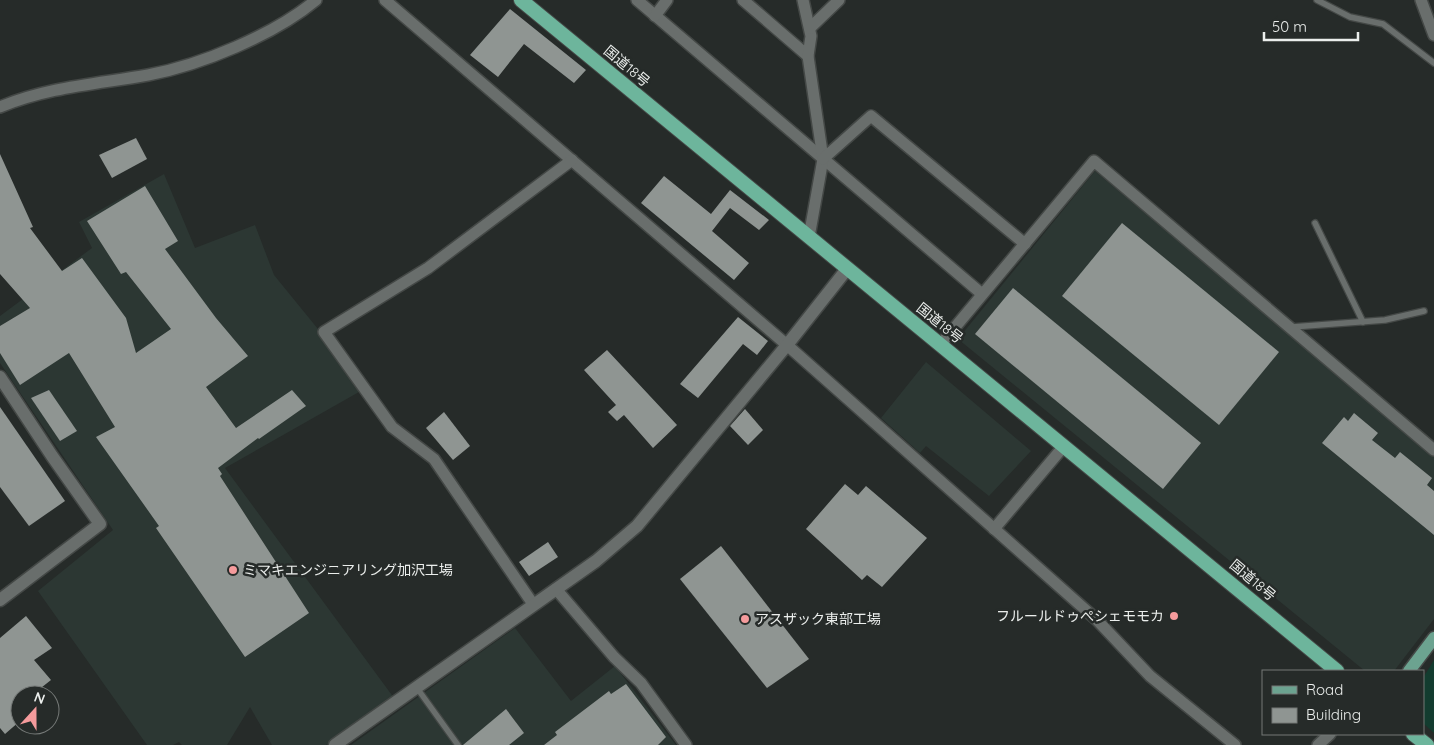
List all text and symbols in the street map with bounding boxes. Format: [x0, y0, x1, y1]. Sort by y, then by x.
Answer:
scale bar [1264, 10, 1358, 42]
text: 50 m [1272, 17, 1307, 36]
street label: 国道18号 [600, 42, 654, 90]
street label: 国道18号 [913, 299, 967, 347]
street label: 国道18号 [1226, 556, 1280, 604]
place label: ミマキエンジニアリング加沢工場 [243, 561, 453, 579]
marker: ミマキエンジニアリング加沢工場 [227, 564, 239, 576]
place label: フルールドゥぺシェモモカ [996, 607, 1164, 625]
place label: アスザック東部工場 [755, 610, 881, 628]
marker: フルールドゥぺシェモモカ [1168, 610, 1180, 622]
marker: アスザック東部工場 [739, 613, 751, 625]
legend [1262, 670, 1424, 735]
text: Road [1306, 680, 1343, 699]
north arrow [10, 685, 60, 735]
text: N [32, 688, 48, 708]
text: Building [1306, 705, 1361, 724]

